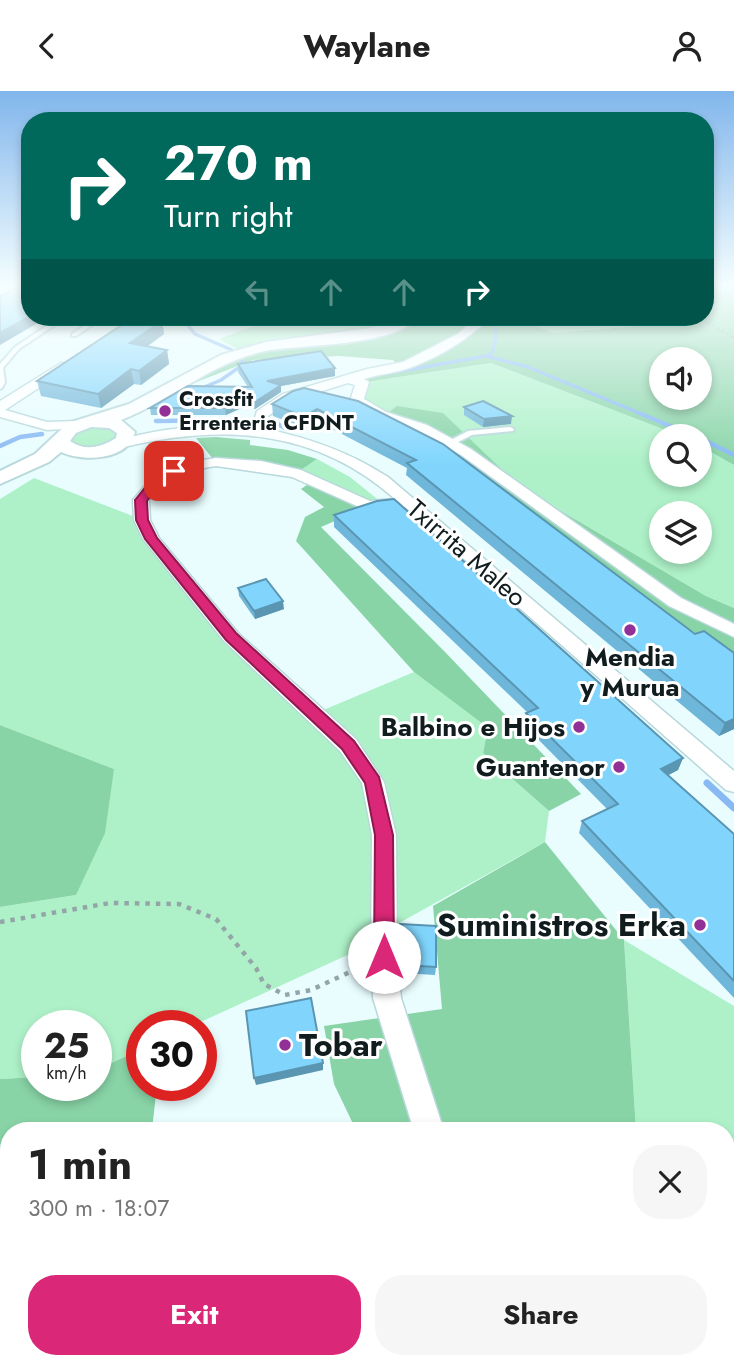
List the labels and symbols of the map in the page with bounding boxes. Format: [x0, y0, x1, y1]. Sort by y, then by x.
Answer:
place label: Crossfit Errenteria CFDNT [179, 384, 354, 438]
marker: Crossfit Errenteria CFDNT [157, 403, 173, 419]
pin [144, 441, 204, 501]
street label: Txirrita Maleo [399, 490, 535, 616]
marker: Mendia y Murua [622, 622, 638, 638]
place label: Mendia y Murua [579, 638, 680, 706]
place label: Balbino e Hijos [381, 708, 565, 746]
marker: Balbino e Hijos [571, 719, 587, 735]
place label: Guantenor [476, 748, 605, 786]
marker: Guantenor [611, 759, 627, 775]
place label: Suministros Erka [437, 902, 686, 948]
marker: Suministros Erka [692, 917, 708, 933]
position arrow [347, 920, 421, 994]
speed limit sign: 30 [126, 1010, 217, 1101]
place label: Tobar [299, 1022, 383, 1068]
marker: Tobar [277, 1037, 293, 1053]

